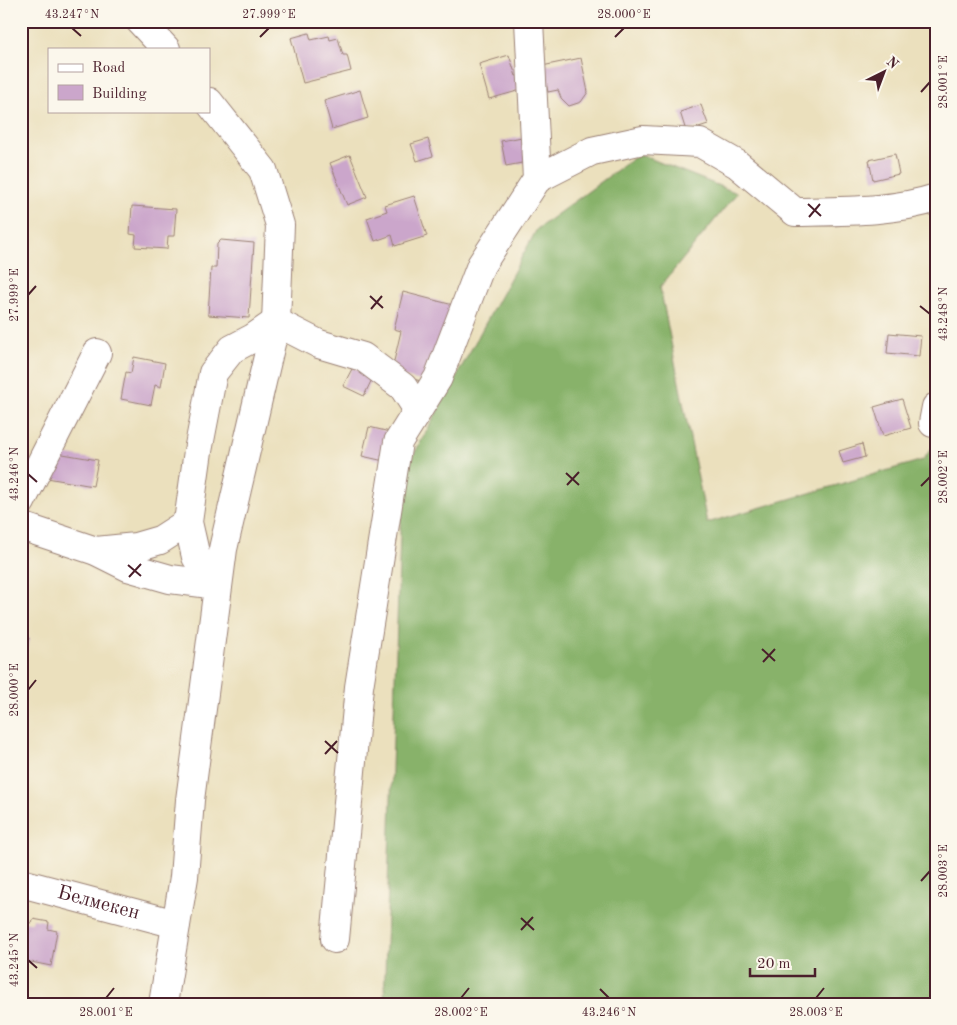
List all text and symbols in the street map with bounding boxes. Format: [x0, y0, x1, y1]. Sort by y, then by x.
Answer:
text: 43.247°N [45, 9, 99, 21]
text: 27.999°E [242, 9, 296, 21]
text: 28.000°E [597, 9, 651, 21]
legend [48, 48, 210, 112]
north arrow [860, 48, 910, 98]
text: N [883, 54, 901, 72]
text: 28.001°E [938, 55, 950, 109]
text: Road [92, 61, 126, 76]
text: Building [92, 87, 147, 102]
text: 27.999°E [9, 268, 21, 322]
text: 43.248°N [938, 287, 950, 341]
text: 43.246°N [9, 447, 21, 501]
text: 28.002°E [938, 450, 950, 504]
text: 28.000°E [9, 663, 21, 717]
text: 28.003°E [938, 844, 950, 898]
street label: Белмекен [55, 883, 142, 924]
text: 43.245°N [8, 933, 21, 987]
scale bar [750, 945, 814, 977]
text: 20 m [757, 957, 791, 972]
text: 28.001°E [79, 1007, 133, 1019]
text: 28.002°E [434, 1007, 488, 1019]
text: 43.246°N [582, 1007, 636, 1019]
text: 28.003°E [789, 1007, 843, 1019]

